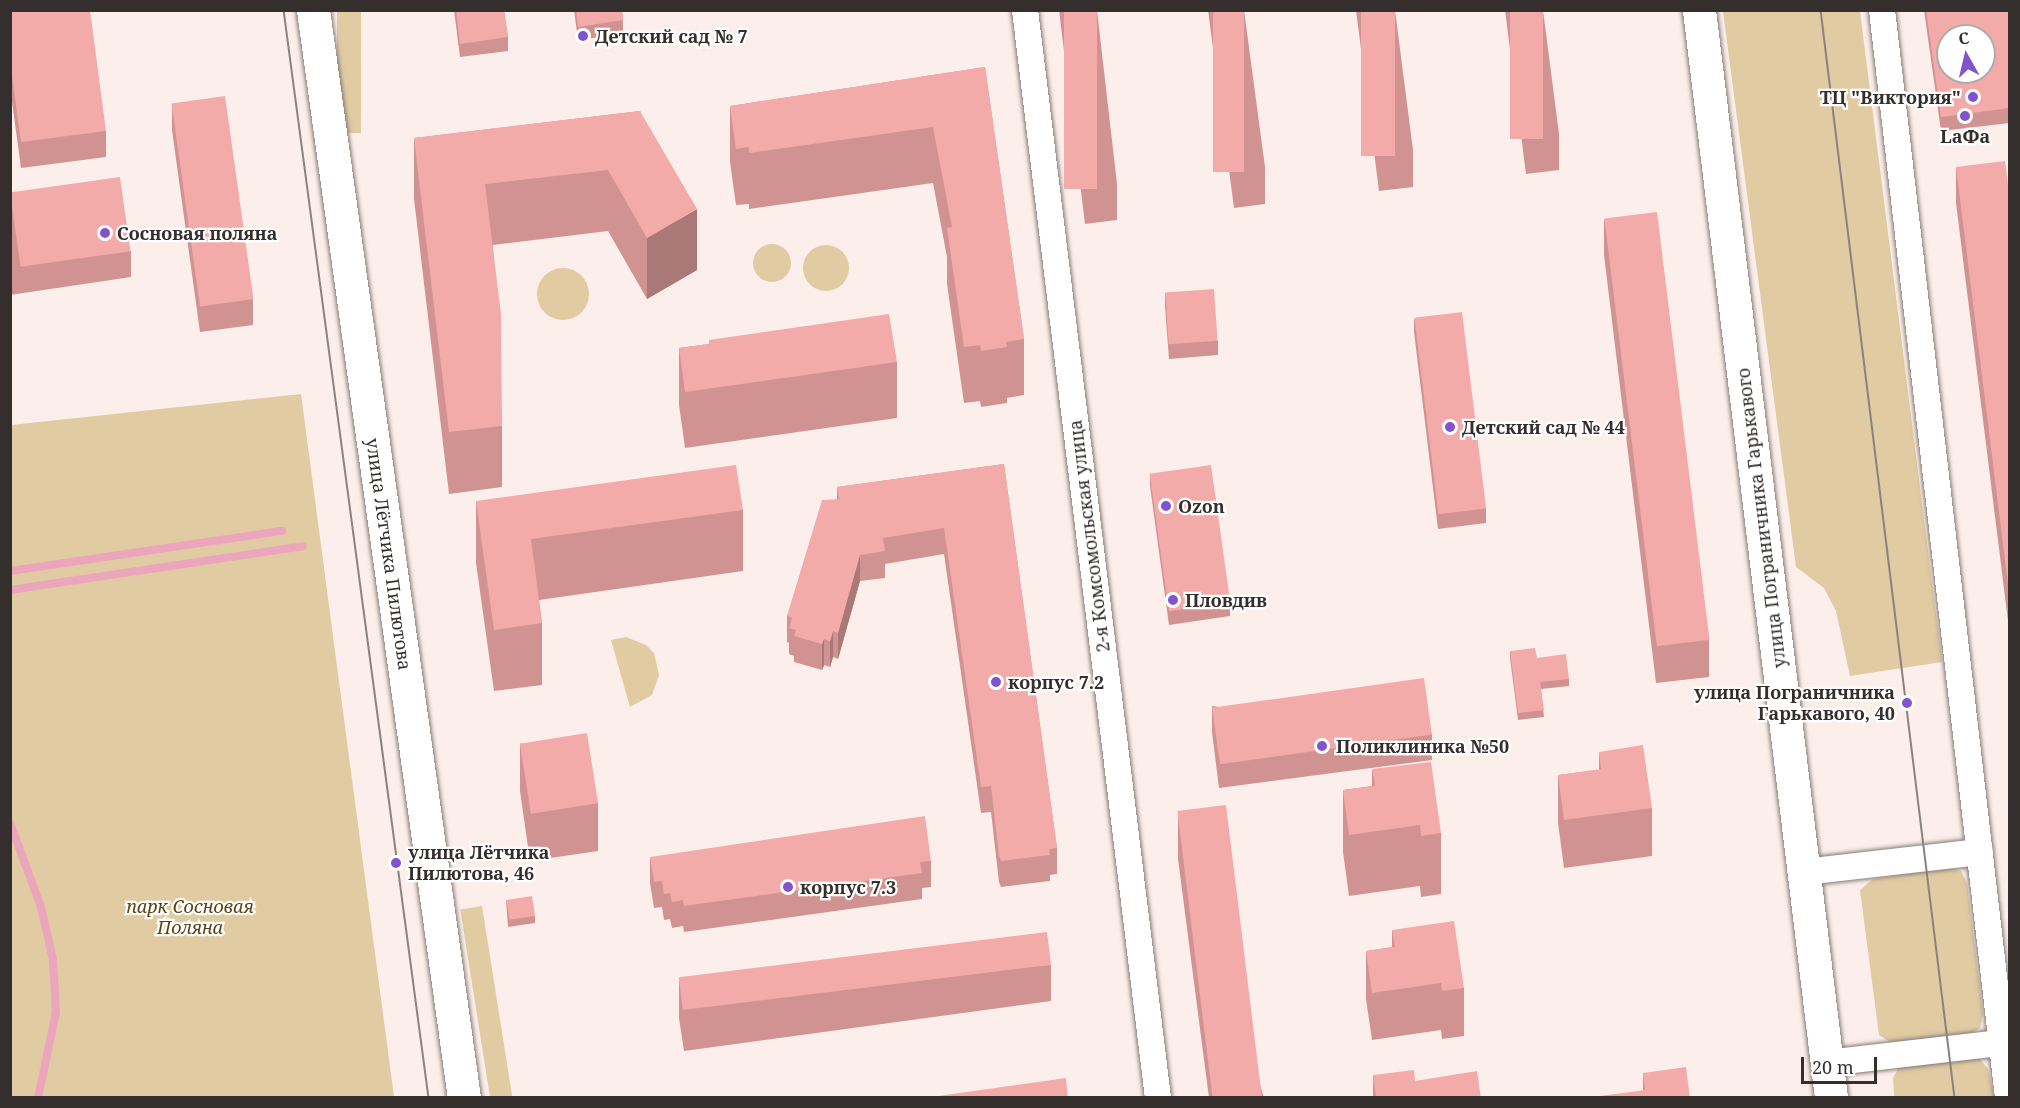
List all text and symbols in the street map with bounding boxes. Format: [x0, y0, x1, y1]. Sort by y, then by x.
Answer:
north arrow [1936, 24, 1996, 84]
place label: Детский сад № 7 [595, 25, 748, 47]
text: С [1957, 27, 1971, 50]
marker: Детский сад № 7 [576, 29, 590, 43]
place label: ТЦ "Виктория" [1820, 86, 1961, 108]
marker: ТЦ "Виктория" [1966, 90, 1980, 104]
marker: LaФа [1958, 109, 1972, 123]
place label: LaФа [1940, 125, 1990, 147]
place label: Сосновая поляна [117, 222, 277, 244]
marker: Сосновая поляна [98, 226, 112, 240]
street label: улица Пограничника Гарькавого [1732, 367, 1790, 669]
place label: Детский сад № 44 [1462, 416, 1625, 438]
street label: 2-я Комсомольская улица [1064, 419, 1114, 653]
marker: Детский сад № 44 [1443, 420, 1457, 434]
street label: улица Лётчика Пилютова [362, 437, 416, 671]
place label: Ozon [1178, 495, 1225, 517]
marker: Ozon [1159, 499, 1173, 513]
place label: Пловдив [1185, 589, 1267, 611]
marker: Пловдив [1166, 593, 1180, 607]
place label: корпус 7.2 [1008, 671, 1104, 693]
marker: корпус 7.2 [989, 675, 1003, 689]
place label: улица Пограничника Гарькавого, 40 [1694, 682, 1895, 724]
marker: улица Пограничника Гарькавого, 40 [1900, 696, 1914, 710]
place label: Поликлиника №50 [1336, 735, 1509, 757]
marker: Поликлиника №50 [1313, 737, 1331, 755]
place label: улица Лётчика Пилютова, 46 [408, 842, 549, 884]
marker: улица Лётчика Пилютова, 46 [389, 856, 403, 870]
place label: корпус 7.3 [800, 876, 896, 898]
marker: корпус 7.3 [781, 880, 795, 894]
park label: парк Сосновая Поляна [126, 896, 254, 938]
scale bar [1804, 1045, 1880, 1083]
text: 20 m [1812, 1055, 1854, 1079]

